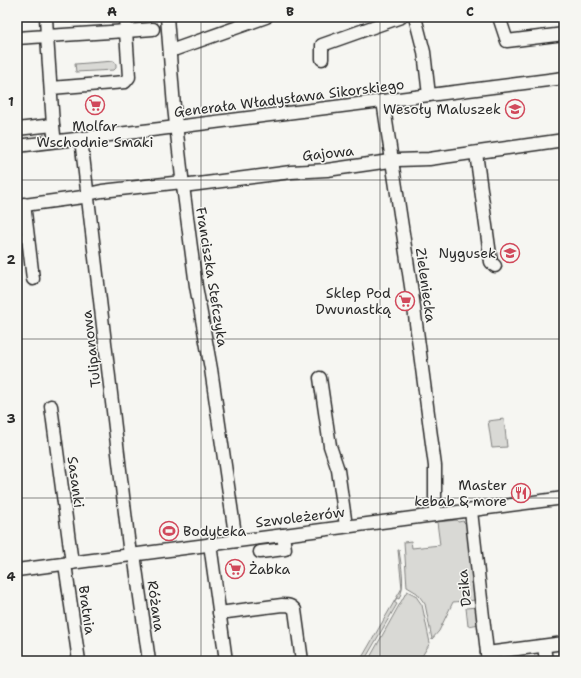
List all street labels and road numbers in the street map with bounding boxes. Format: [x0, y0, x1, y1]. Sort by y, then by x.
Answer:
street label: Generała Władysława Sikorskiego [173, 75, 405, 121]
street label: Gajowa [301, 141, 355, 165]
street label: Franciszka Stefczyka [192, 206, 232, 348]
street label: Zieleniecka [412, 247, 440, 324]
street label: Tulipanowa [77, 309, 105, 389]
street label: Sasanki [63, 455, 89, 509]
street label: Szwoleżerów [254, 503, 346, 531]
street label: Dzika [453, 568, 475, 607]
street label: Różana [144, 579, 169, 633]
street label: Bratnia [75, 584, 99, 636]

